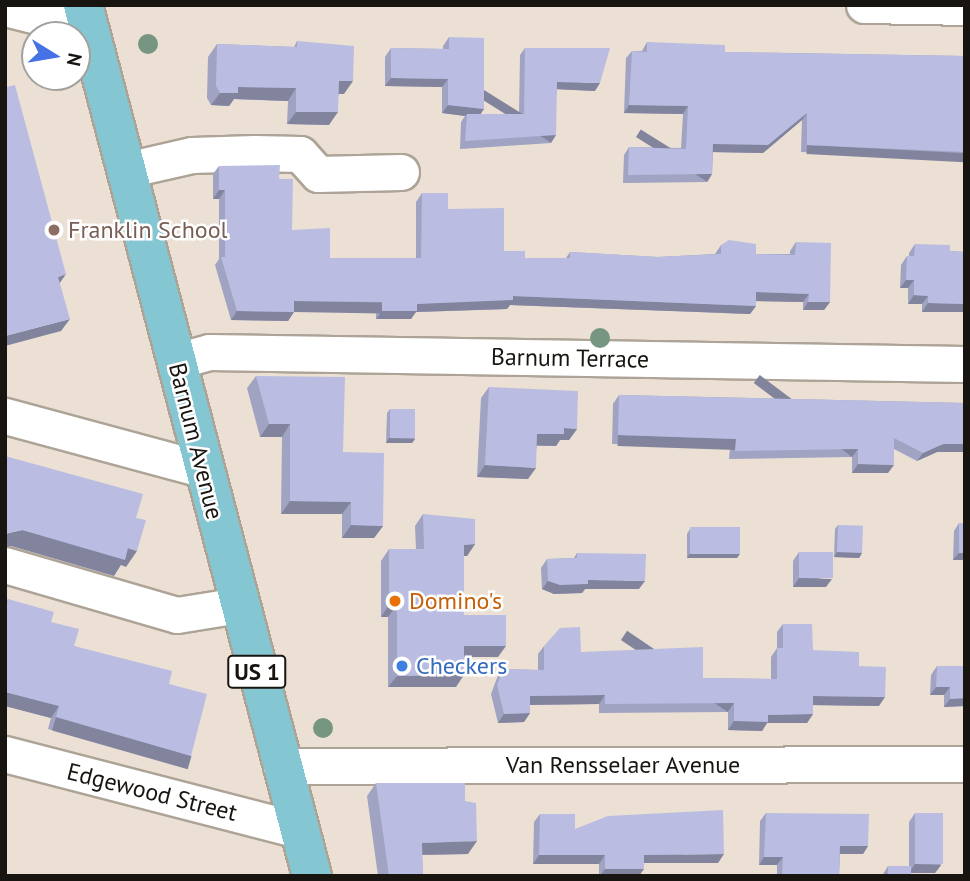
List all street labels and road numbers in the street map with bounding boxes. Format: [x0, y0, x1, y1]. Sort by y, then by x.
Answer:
street label: Barnum Terrace [490, 342, 650, 374]
street label: Barnum Avenue [163, 359, 229, 523]
road number: US 1 [227, 652, 287, 692]
street label: Van Rensselaer Avenue [505, 751, 741, 779]
street label: Edgewood Street [64, 757, 240, 827]

